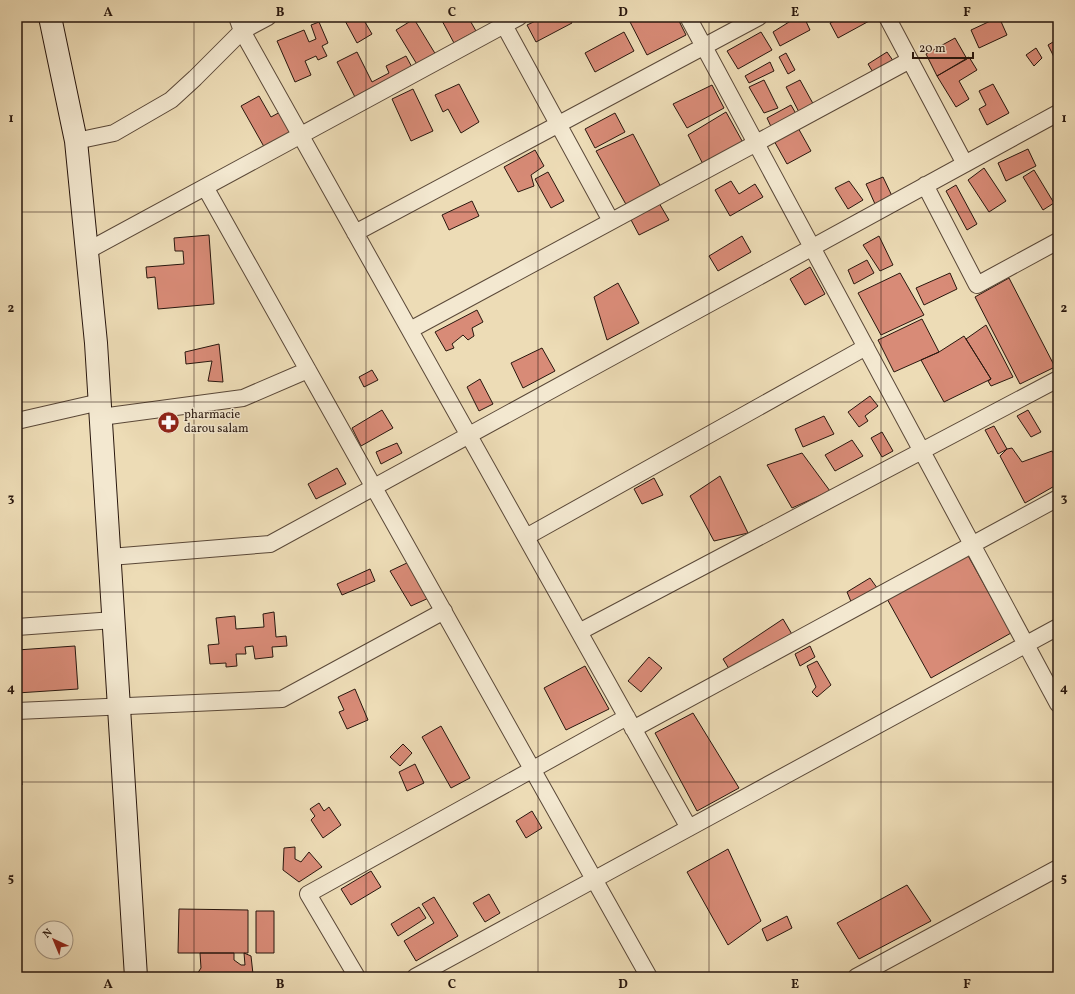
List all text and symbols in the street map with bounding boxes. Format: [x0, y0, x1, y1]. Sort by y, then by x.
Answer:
text: A [103, 4, 113, 22]
text: B [276, 4, 285, 22]
text: C [448, 4, 456, 22]
text: D [618, 4, 628, 22]
text: E [791, 4, 799, 22]
text: F [963, 4, 971, 22]
scale bar [913, 34, 973, 60]
text: 20 m [919, 41, 946, 57]
text: 1 [8, 110, 14, 128]
text: 1 [1061, 110, 1067, 128]
text: 2 [8, 300, 15, 318]
text: 2 [1061, 300, 1068, 318]
place label: pharmacie darou salam [184, 407, 249, 437]
pharmacy icon: pharmacie darou salam [156, 409, 182, 435]
text: 3 [8, 490, 15, 508]
text: 3 [1061, 490, 1068, 508]
text: 4 [7, 680, 15, 698]
text: 4 [1060, 680, 1068, 698]
text: 5 [8, 870, 14, 888]
text: 5 [1061, 870, 1067, 888]
north arrow [34, 920, 74, 960]
text: N [40, 926, 56, 942]
text: A [103, 976, 113, 994]
text: B [276, 976, 285, 994]
text: C [448, 976, 456, 994]
text: D [618, 976, 628, 994]
text: E [791, 976, 799, 994]
text: F [963, 976, 971, 994]

